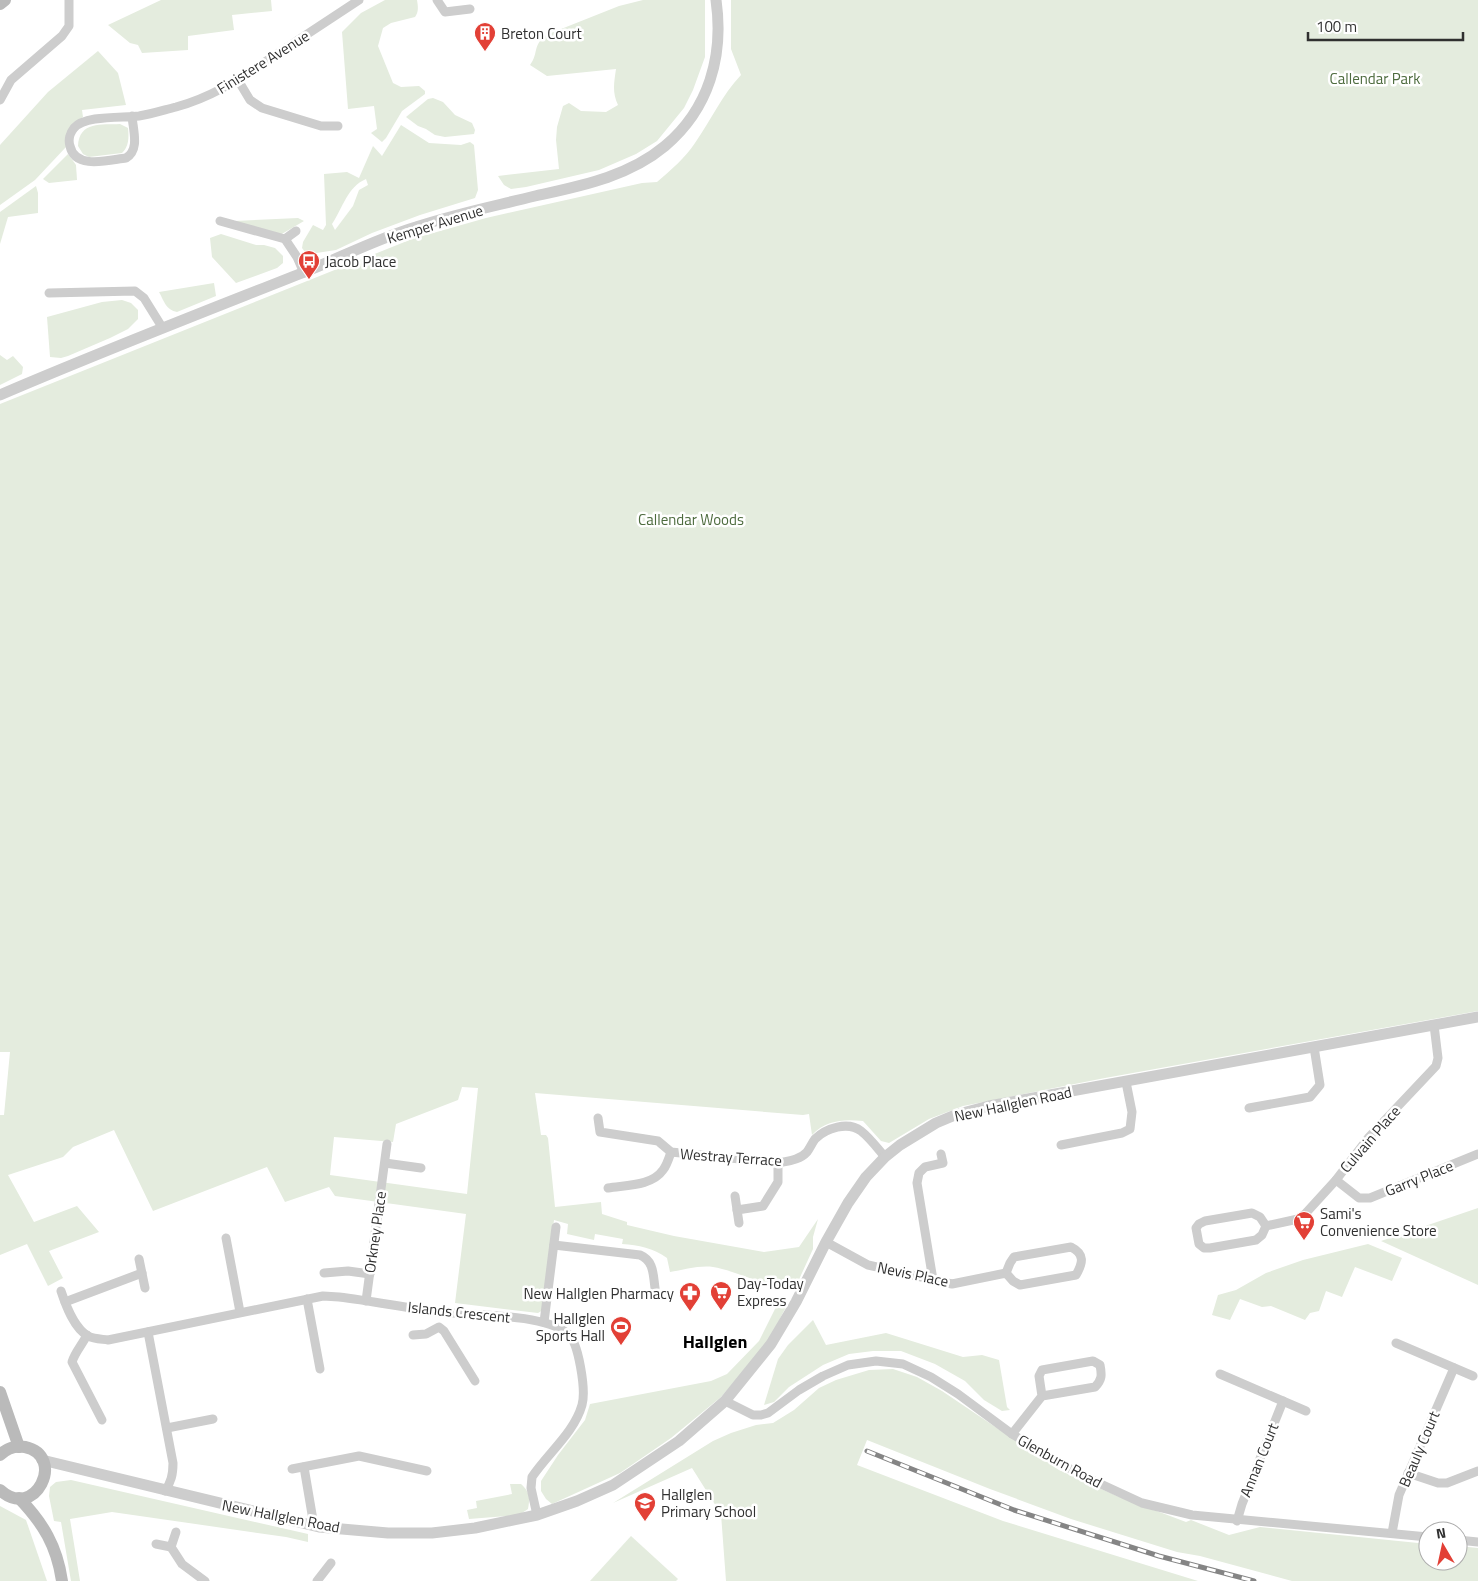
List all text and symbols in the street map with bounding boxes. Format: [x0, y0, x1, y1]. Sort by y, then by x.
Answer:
scale bar [1308, 10, 1463, 42]
text: 100 m [1316, 15, 1357, 38]
building icon: Breton Court [473, 21, 497, 52]
place label: Breton Court [501, 22, 582, 45]
street label: Finistere Avenue [212, 24, 314, 100]
park label: Callendar Park [1330, 67, 1420, 90]
street label: Kemper Avenue [384, 198, 486, 250]
bus stop icon: Jacob Place [297, 249, 321, 280]
place label: Jacob Place [325, 250, 396, 273]
park label: Callendar Woods [638, 508, 744, 531]
street label: New Hallglen Road [952, 1080, 1074, 1128]
street label: Culvain Place [1334, 1100, 1406, 1178]
street label: Westray Terrace [679, 1142, 783, 1172]
street label: Garry Place [1382, 1154, 1456, 1202]
street label: Orkney Place [358, 1190, 392, 1274]
place label: Sami's Convenience Store [1320, 1202, 1437, 1242]
supermarket icon: Sami's Convenience Store [1292, 1210, 1316, 1241]
street label: Nevis Place [875, 1255, 951, 1293]
place label: Day-Today Express [737, 1272, 804, 1312]
supermarket icon: Day-Today Express [709, 1280, 733, 1311]
pharmacy icon: New Hallglen Pharmacy [678, 1281, 702, 1312]
place label: New Hallglen Pharmacy [524, 1282, 674, 1305]
street label: Islands Crescent [407, 1295, 512, 1329]
place label: Hallglen Sports Hall [536, 1307, 605, 1347]
sports icon: Hallglen Sports Hall [609, 1315, 633, 1346]
district label: Hallglen [683, 1328, 747, 1355]
street label: Beauly Court [1393, 1407, 1446, 1491]
street label: Annan Court [1234, 1419, 1285, 1501]
street label: Glenburn Road [1014, 1428, 1106, 1494]
place label: Hallglen Primary School [661, 1483, 756, 1523]
school or university icon: Hallglen Primary School [633, 1491, 657, 1522]
street label: New Hallglen Road [220, 1493, 342, 1539]
north arrow [1418, 1521, 1468, 1571]
text: N [1434, 1522, 1447, 1544]

